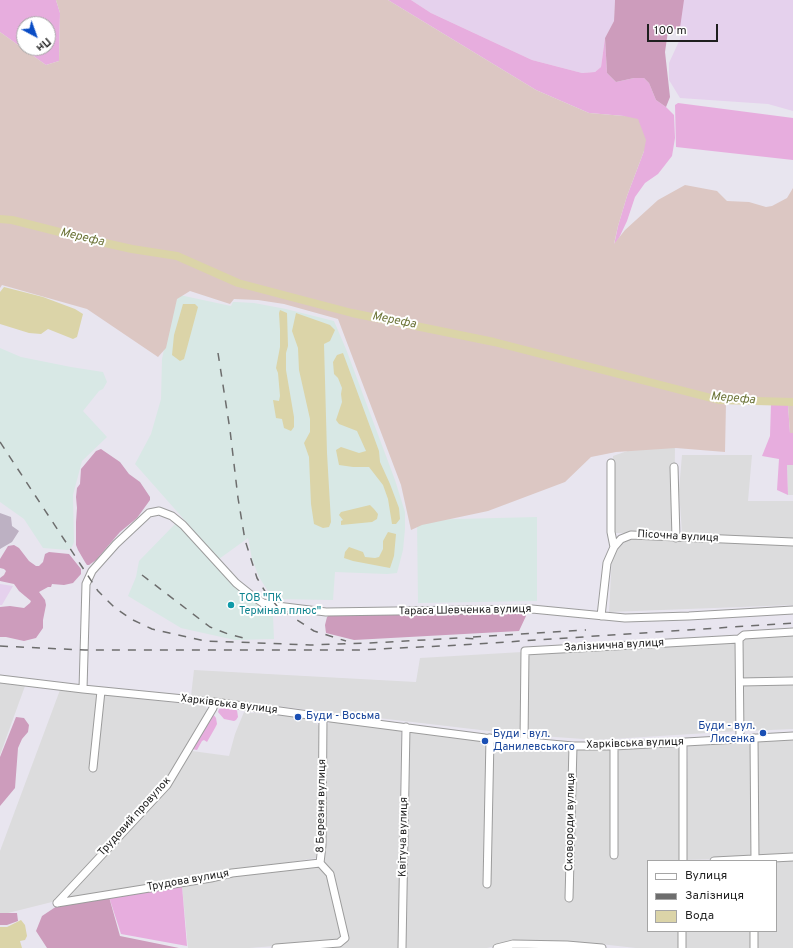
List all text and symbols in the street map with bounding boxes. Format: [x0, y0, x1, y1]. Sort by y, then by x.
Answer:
north arrow [16, 16, 56, 56]
scale bar [649, 16, 720, 42]
text: 100 m [654, 23, 687, 39]
text: Пн [33, 34, 53, 54]
water label: Мерефа [59, 226, 105, 250]
water label: Мерефа [371, 310, 417, 332]
water label: Мерефа [710, 390, 756, 408]
street label: Пісочна вулиця [637, 528, 719, 546]
place label: ТОВ "ПК Термінал плюс" [239, 592, 321, 618]
marker: ТОВ "ПК Термінал плюс" [226, 600, 236, 610]
street label: Тараса Шевченка вулиця [398, 603, 532, 619]
street label: Залізнична вулиця [563, 637, 665, 655]
street label: Харківська вулиця [180, 692, 278, 718]
place label: Буди - Восьма [306, 710, 380, 724]
marker: Буди - Восьма [293, 712, 303, 722]
place label: Буди - вул. Лисенка [698, 720, 755, 746]
place label: Буди - вул. Данилевського [493, 728, 575, 754]
marker: Буди - вул. Лисенка [758, 728, 768, 738]
marker: Буди - вул. Данилевського [480, 736, 490, 746]
street label: Харківська вулиця [586, 736, 684, 752]
street label: 8 Березня вулиця [315, 759, 329, 853]
street label: Сковороди вулиця [564, 773, 578, 871]
street label: Трудовий провулок [96, 775, 174, 859]
street label: Квітуча вулиця [397, 797, 411, 877]
legend [647, 860, 777, 932]
street label: Трудова вулиця [146, 867, 230, 895]
text: Вулиця [685, 868, 727, 884]
text: Залізниця [685, 888, 744, 904]
text: Вода [685, 908, 714, 924]

